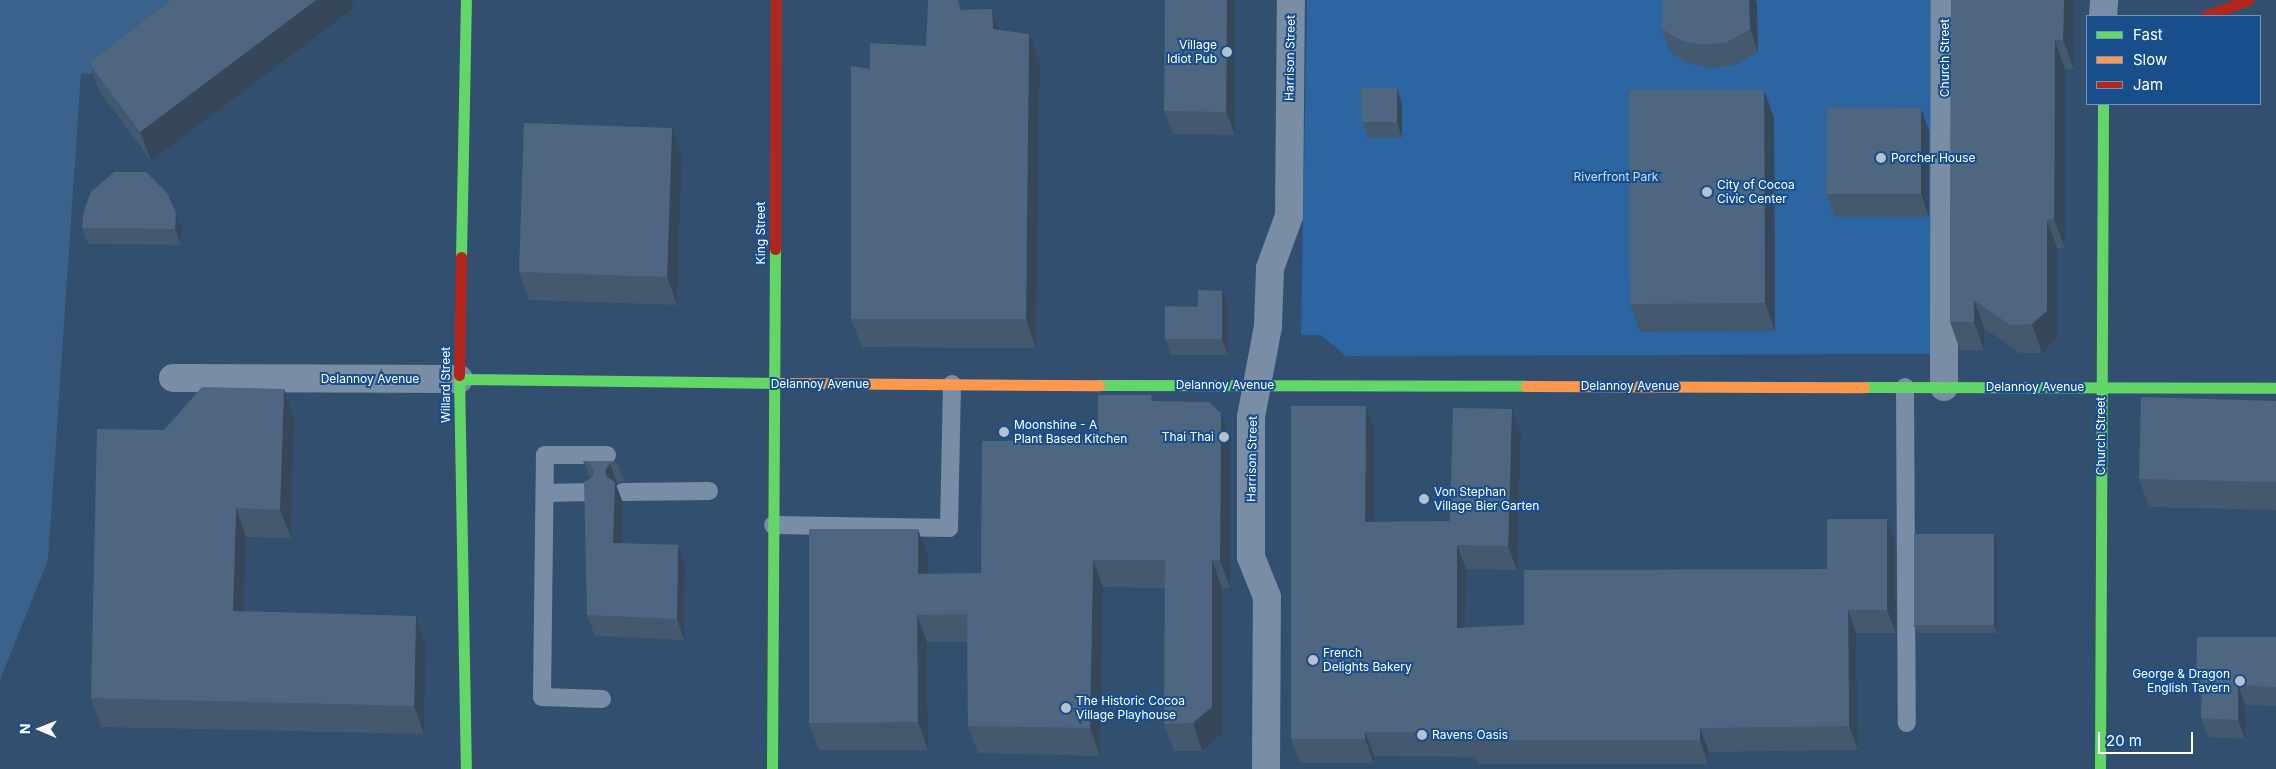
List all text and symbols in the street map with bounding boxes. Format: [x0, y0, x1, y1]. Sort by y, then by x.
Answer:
street label: Harrison Street [1282, 15, 1298, 101]
legend [2086, 15, 2261, 105]
street label: Church Street [1938, 19, 1952, 97]
text: Fast [2133, 25, 2163, 44]
place label: Village Idiot Pub [1167, 38, 1217, 66]
marker: Village Idiot Pub [1221, 46, 1233, 58]
text: Slow [2133, 50, 2167, 69]
text: Jam [2133, 75, 2163, 94]
place label: Porcher House [1891, 151, 1975, 165]
marker: Porcher House [1875, 152, 1887, 164]
park label: Riverfront Park [1574, 170, 1658, 184]
place label: City of Cocoa Civic Center [1717, 178, 1795, 206]
marker: City of Cocoa Civic Center [1701, 186, 1713, 198]
street label: King Street [754, 202, 768, 264]
street label: Willard Street [439, 347, 453, 423]
street label: Delannoy Avenue [321, 372, 419, 386]
street label: Delannoy Avenue [771, 377, 869, 391]
street label: Delannoy Avenue [1176, 378, 1274, 392]
street label: Delannoy Avenue [1581, 379, 1679, 393]
street label: Delannoy Avenue [1986, 380, 2084, 394]
street label: Church Street [2094, 397, 2108, 475]
street label: Harrison Street [1244, 416, 1260, 502]
place label: Moonshine - A Plant Based Kitchen [1014, 418, 1127, 446]
marker: Moonshine - A Plant Based Kitchen [998, 426, 1010, 438]
place label: Thai Thai [1162, 430, 1214, 444]
marker: Thai Thai [1218, 431, 1230, 443]
place label: Von Stephan Village Bier Garten [1434, 485, 1539, 513]
marker: Von Stephan Village Bier Garten [1418, 493, 1430, 505]
place label: French Delights Bakery [1323, 646, 1412, 674]
marker: French Delights Bakery [1307, 654, 1319, 666]
place label: George & Dragon English Tavern [2132, 667, 2230, 695]
marker: George & Dragon English Tavern [2234, 675, 2246, 687]
place label: The Historic Cocoa Village Playhouse [1076, 694, 1185, 722]
marker: The Historic Cocoa Village Playhouse [1060, 702, 1072, 714]
north arrow [15, 704, 65, 754]
scale bar [2101, 722, 2196, 754]
text: N [16, 723, 33, 734]
place label: Ravens Oasis [1432, 728, 1508, 742]
marker: Ravens Oasis [1416, 729, 1428, 741]
text: 20 m [2106, 731, 2142, 750]

